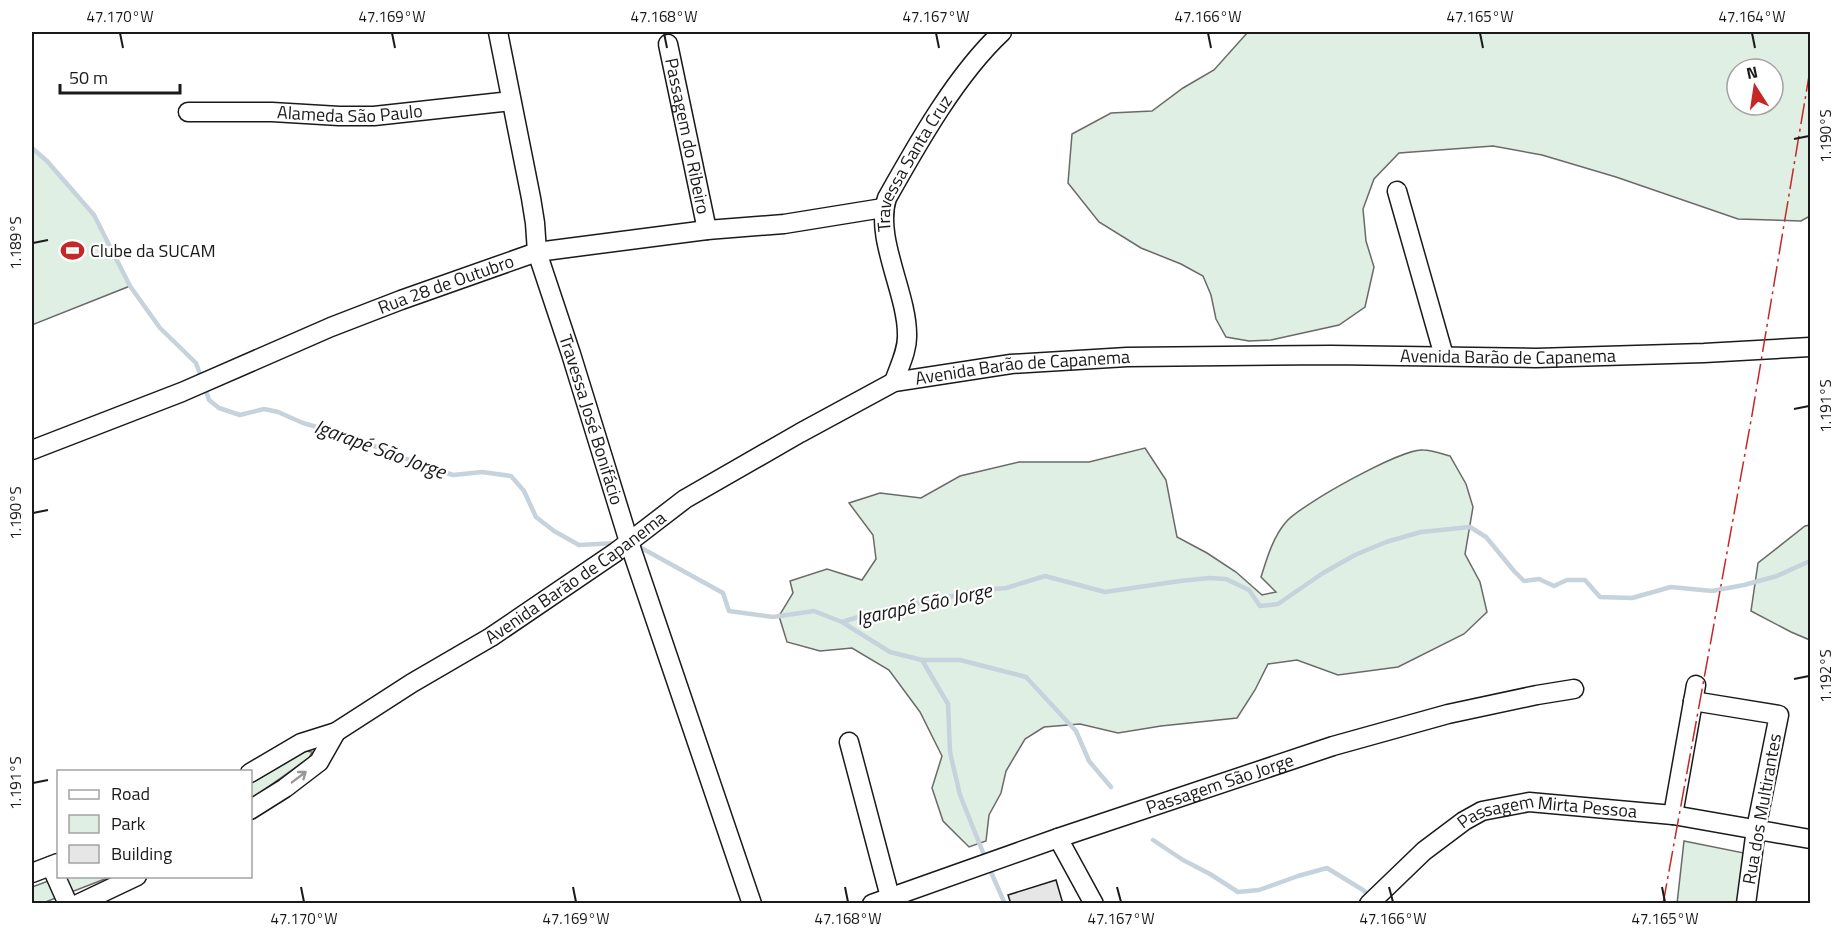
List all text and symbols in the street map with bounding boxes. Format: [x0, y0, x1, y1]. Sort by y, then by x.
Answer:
text: 47.170°W [87, 5, 153, 28]
text: 47.169°W [359, 5, 425, 28]
text: 47.168°W [631, 5, 697, 28]
text: 47.167°W [903, 5, 969, 28]
text: 47.166°W [1175, 5, 1241, 28]
text: 47.165°W [1447, 5, 1513, 28]
text: 47.164°W [1719, 5, 1785, 28]
street label: Passagem do Ribeiro [658, 55, 717, 216]
scale bar [60, 57, 180, 95]
north arrow [1725, 57, 1785, 117]
text: N [1744, 59, 1760, 85]
text: 50 m [69, 64, 108, 91]
street label: Travessa Santa Cruz [870, 89, 959, 233]
street label: Alameda São Paulo [276, 97, 424, 129]
text: 1.190°S [1814, 109, 1837, 163]
text: 1.189°S [4, 216, 27, 270]
place label: Clube da SUCAM [90, 237, 216, 264]
sports icon: Clube da SUCAM [59, 238, 85, 264]
street label: Rua 28 de Outubro [374, 247, 518, 321]
street label: Travessa José Bonifácio [552, 331, 631, 508]
street label: Avenida Barão de Capanema [1400, 342, 1616, 371]
street label: Avenida Barão de Capanema [913, 343, 1131, 392]
text: 1.191°S [1814, 379, 1837, 433]
water label: Igarapé São Jorge [310, 410, 452, 487]
text: 1.190°S [4, 486, 27, 540]
street label: Avenida Barão de Capanema [479, 504, 672, 650]
water label: Igarapé São Jorge [853, 574, 996, 633]
text: 1.192°S [1814, 649, 1837, 703]
street label: Rua dos Multirantes [1735, 731, 1788, 886]
street label: Passagem São Jorge [1142, 746, 1297, 821]
text: 1.191°S [4, 756, 27, 810]
legend [57, 770, 252, 878]
one-way arrow [290, 771, 306, 783]
text: Road [111, 780, 150, 807]
street label: Passagem Mirta Pessoa [1451, 787, 1638, 835]
text: Park [111, 810, 146, 837]
text: Building [111, 840, 172, 867]
text: 47.170°W [271, 907, 337, 930]
text: 47.169°W [543, 907, 609, 930]
text: 47.168°W [815, 907, 881, 930]
text: 47.167°W [1088, 907, 1154, 930]
text: 47.166°W [1360, 907, 1426, 930]
text: 47.165°W [1632, 907, 1698, 930]

